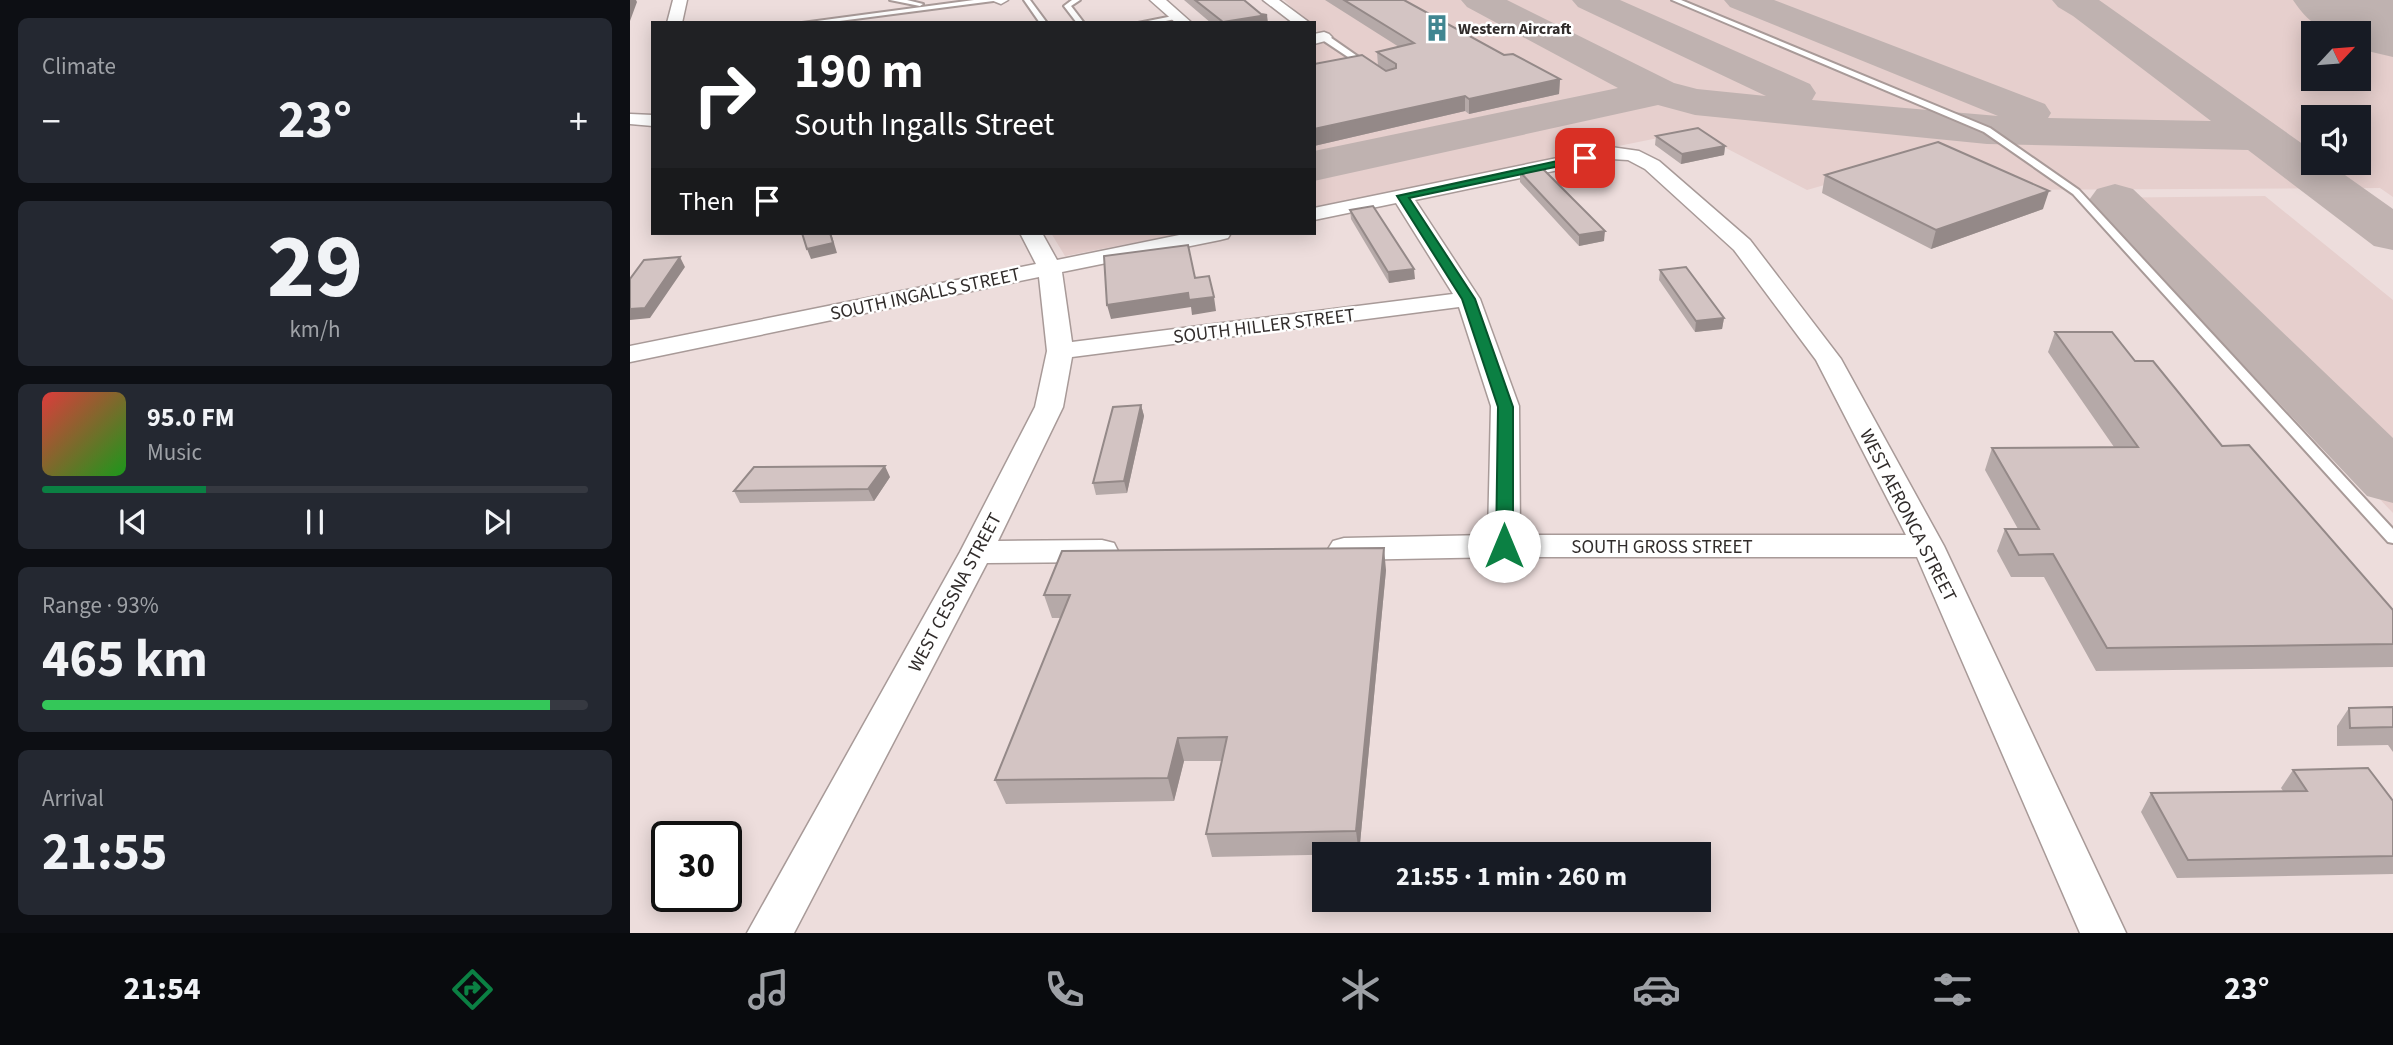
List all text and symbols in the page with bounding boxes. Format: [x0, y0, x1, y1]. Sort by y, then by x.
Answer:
building icon: Western Aircraft [1422, 13, 1452, 43]
place label: Western Aircraft [1458, 18, 1572, 40]
north arrow [2301, 21, 2371, 91]
map controls [2301, 21, 2371, 175]
text: 190 m [794, 37, 923, 107]
icon: right [679, 49, 770, 140]
text: Climate [42, 50, 116, 83]
text: 23° [278, 84, 352, 158]
text: − [42, 95, 61, 149]
text: + [569, 95, 588, 149]
text: South Ingalls Street [794, 102, 1054, 148]
button: sound [2301, 105, 2371, 175]
pin [1555, 128, 1615, 188]
icon: arrive [1566, 139, 1604, 177]
icon: arrive [748, 182, 786, 220]
text: Then [679, 183, 734, 220]
text: 29 [267, 203, 363, 332]
street label: SOUTH INGALLS STREET [828, 261, 1023, 328]
street label: SOUTH HILLER STREET [1172, 302, 1357, 351]
text: km/h [289, 313, 341, 346]
text: 95.0 FM [147, 399, 235, 436]
street label: WEST AERONCA STREET [1852, 425, 1963, 607]
text: Music [147, 436, 202, 469]
icon: previous [114, 503, 152, 541]
icon: pause [296, 503, 334, 541]
icon: next [478, 503, 516, 541]
street label: WEST CESSNA STREET [902, 508, 1009, 677]
position arrow [1467, 509, 1541, 583]
street label: SOUTH GROSS STREET [1571, 534, 1753, 561]
text: Range · 93% [42, 589, 159, 622]
text: 465 km [42, 623, 208, 697]
text: Arrival [42, 782, 104, 815]
text: 21:55 [42, 816, 167, 890]
speed limit sign: 30 [651, 821, 742, 912]
text: 21:55 · 1 min · 260 m [1396, 858, 1627, 895]
icon: directions [448, 965, 497, 1014]
icon: music [744, 965, 793, 1014]
icon: phone [1040, 965, 1089, 1014]
icon: climate [1336, 965, 1385, 1014]
icon: car [1632, 965, 1681, 1014]
icon: filters [1928, 965, 1977, 1014]
text: 21:54 [124, 966, 201, 1012]
text: 23° [2224, 966, 2269, 1012]

